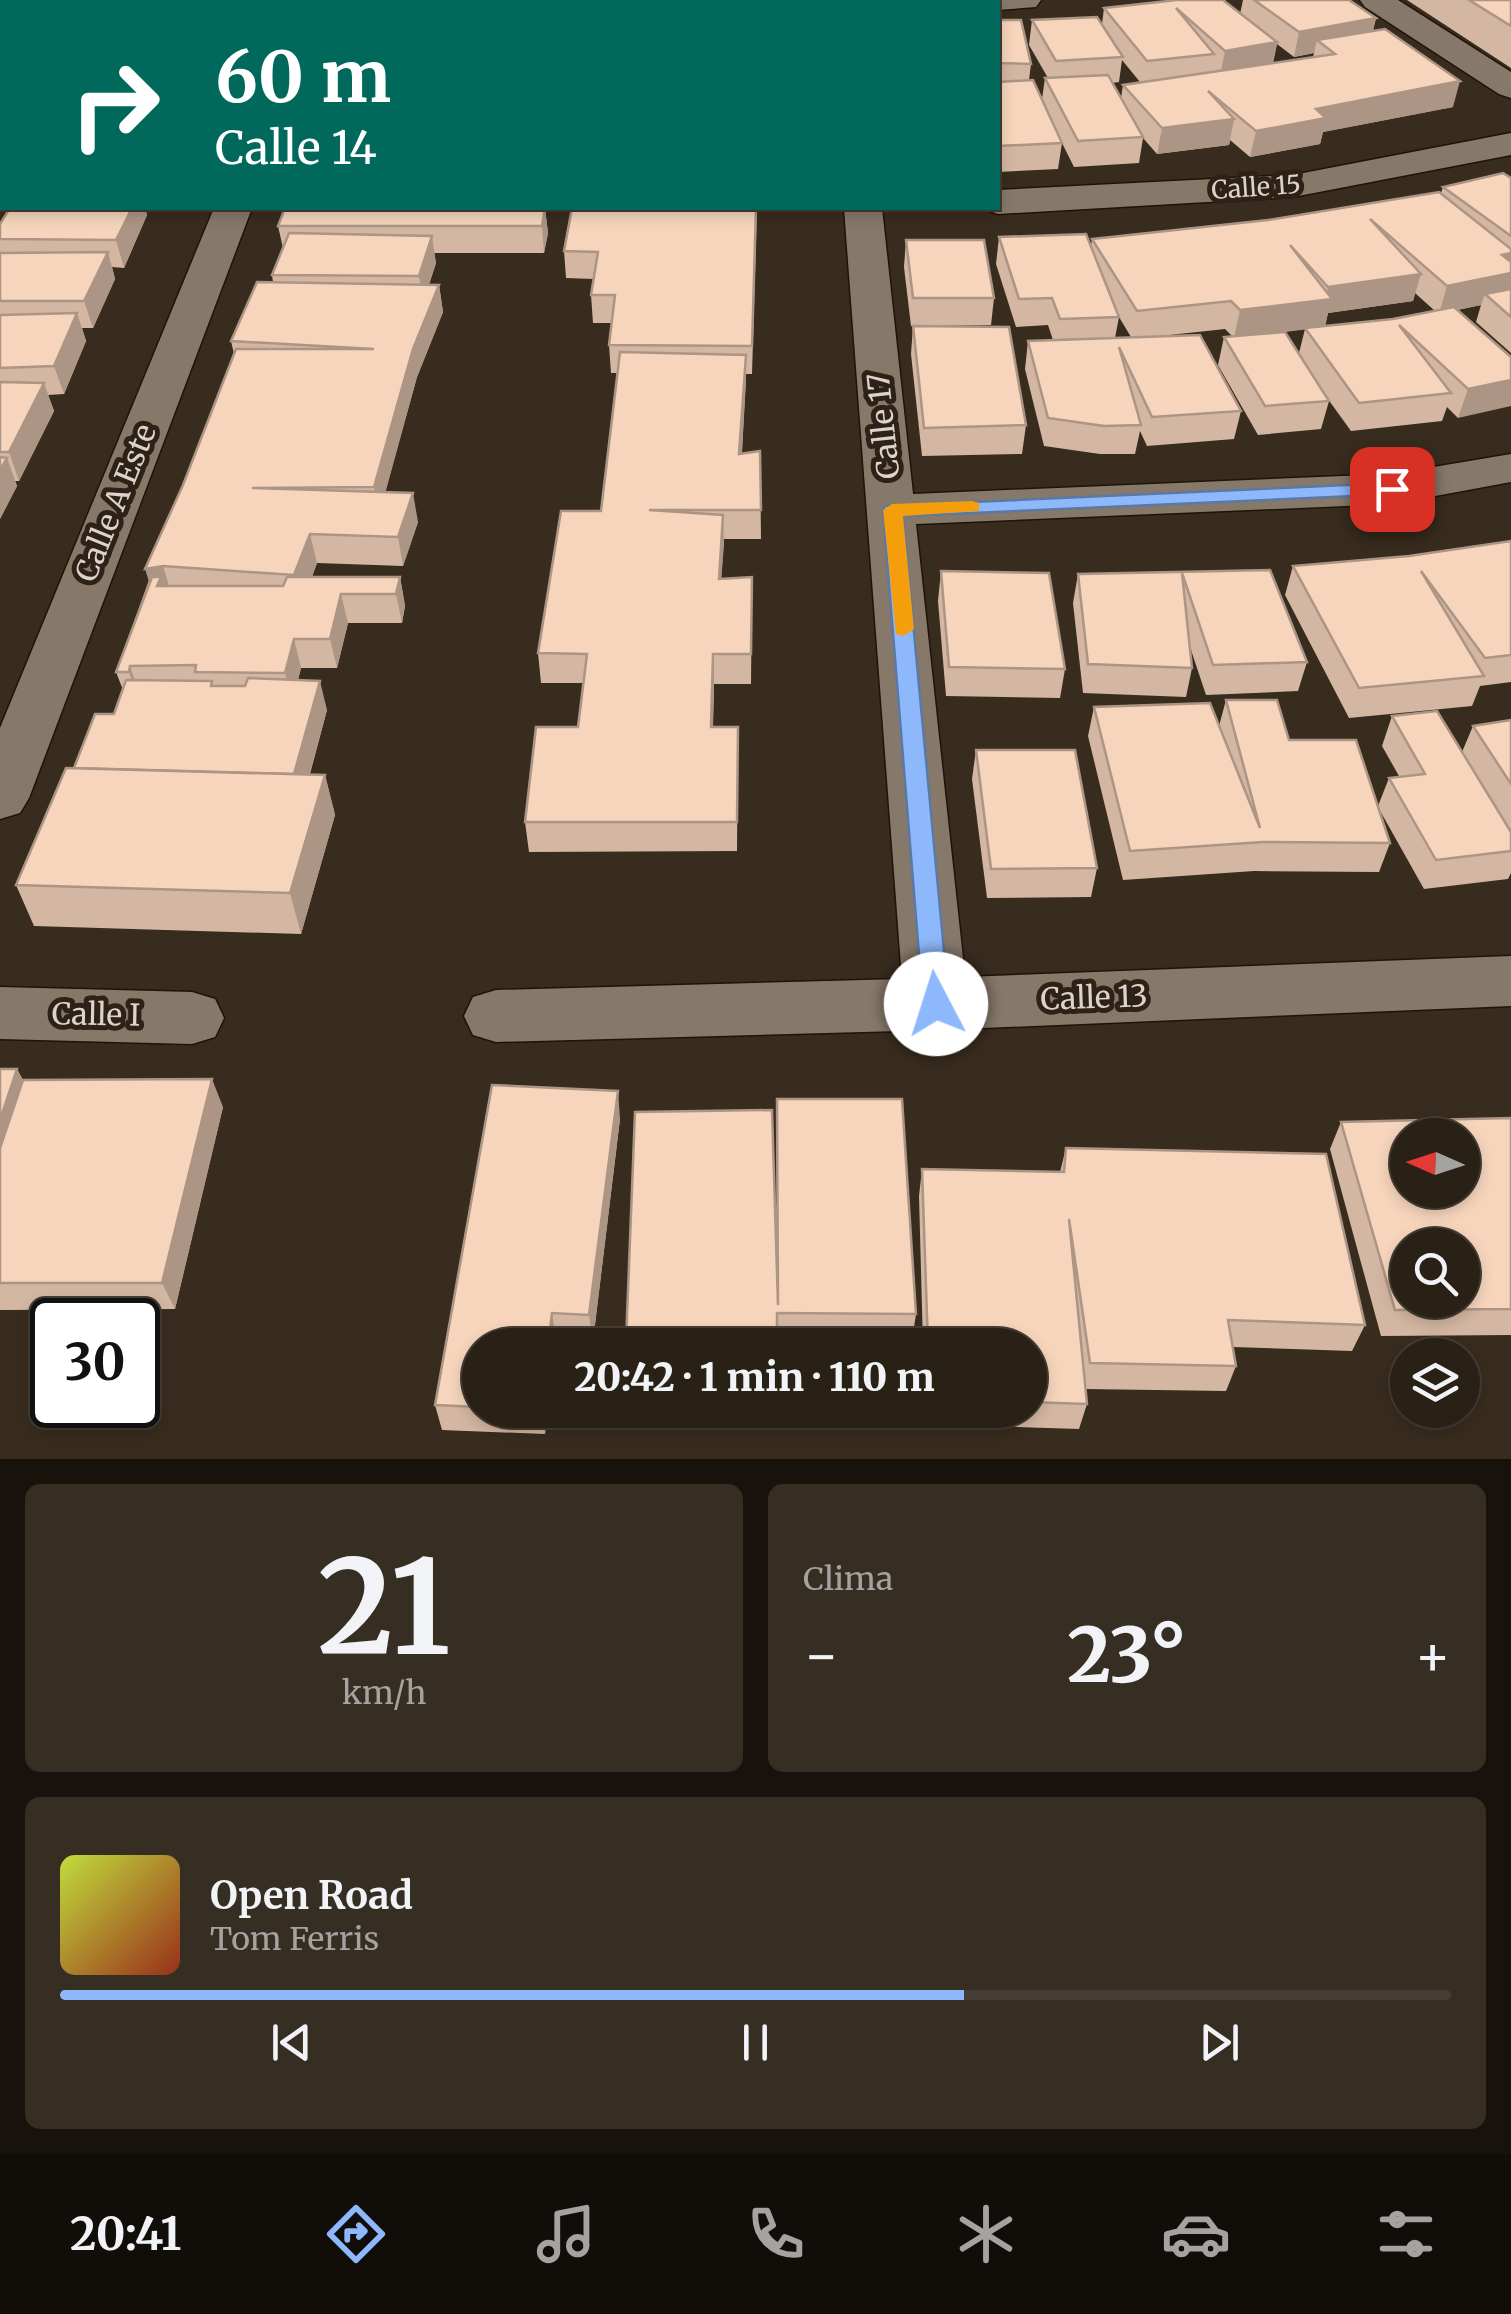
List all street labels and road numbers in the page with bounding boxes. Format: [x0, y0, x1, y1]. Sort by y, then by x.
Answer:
street label: Calle 15 [1210, 168, 1302, 206]
street label: Calle 17 [859, 371, 907, 481]
street label: Calle A Este [66, 418, 164, 587]
street label: Calle 13 [1040, 976, 1148, 1018]
street label: Calle I [51, 994, 141, 1034]

